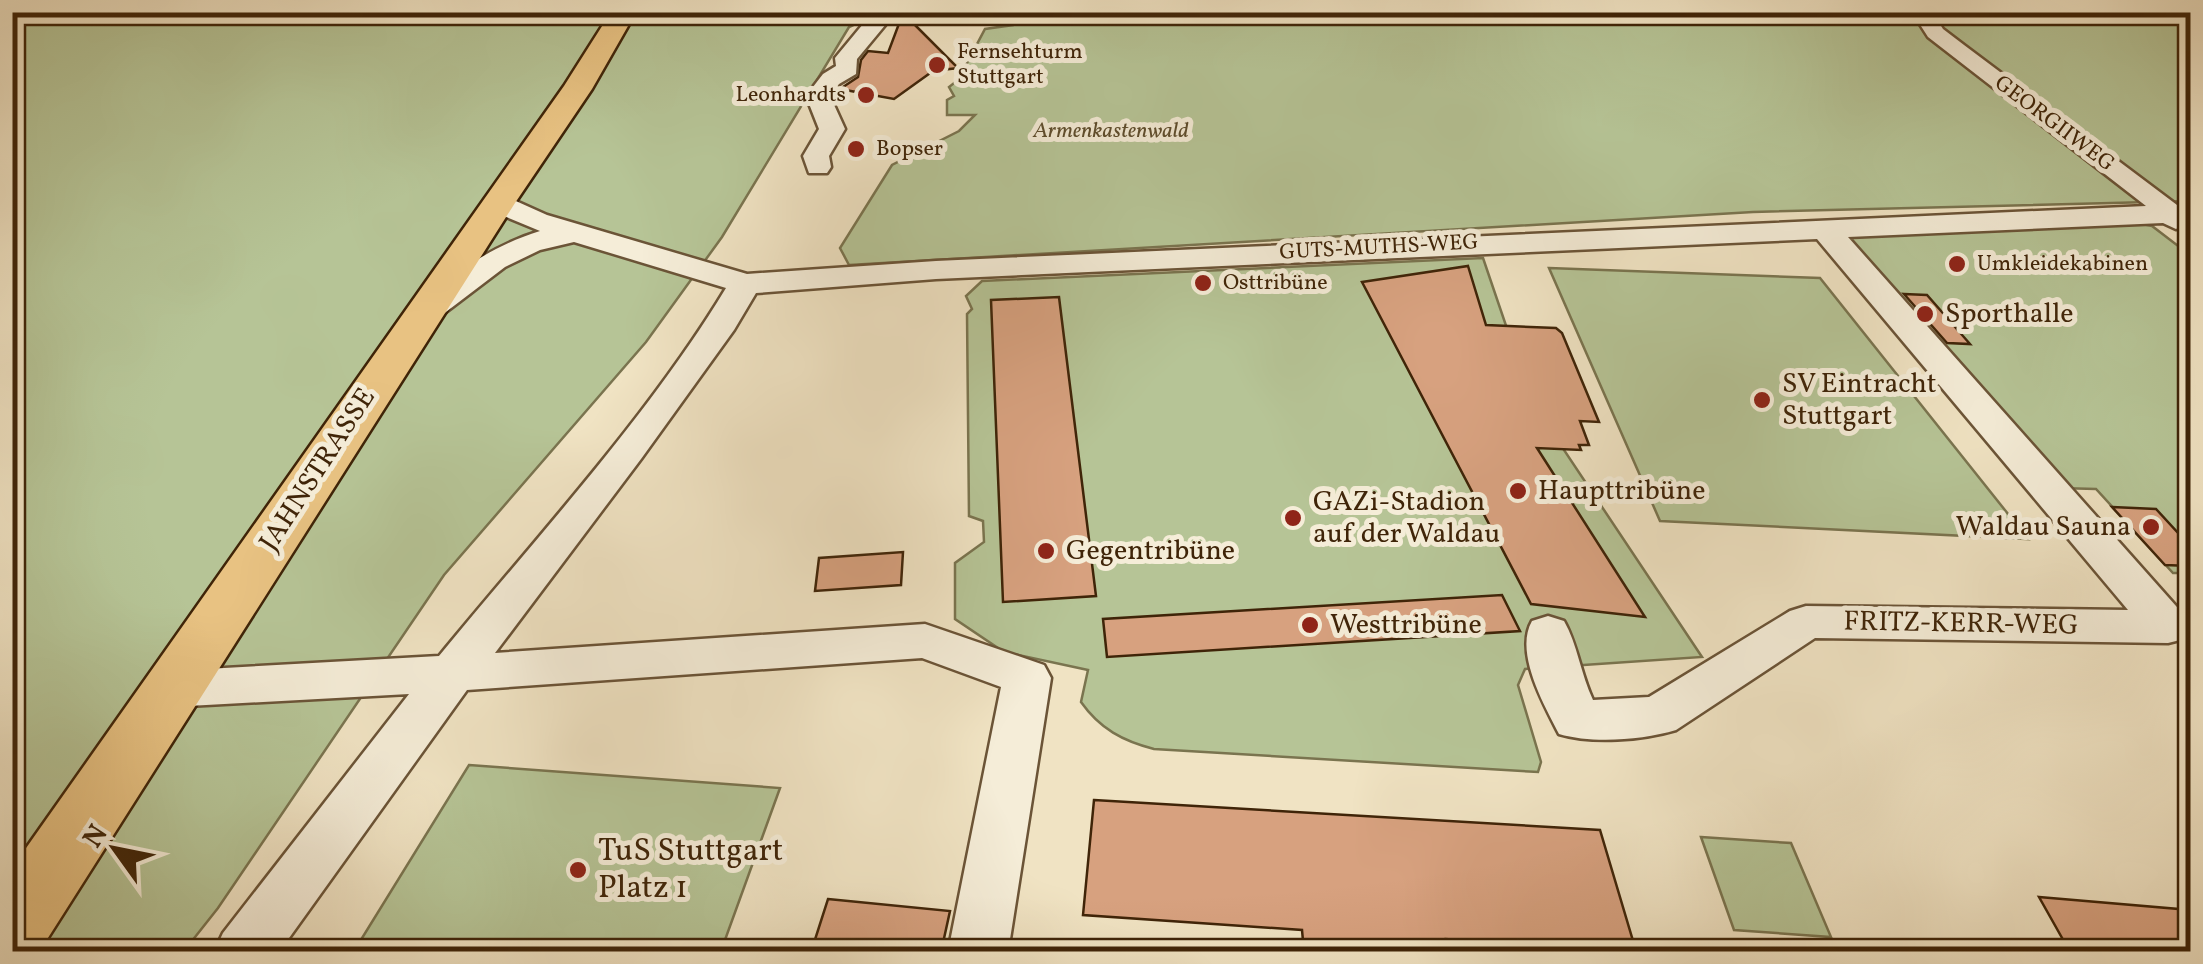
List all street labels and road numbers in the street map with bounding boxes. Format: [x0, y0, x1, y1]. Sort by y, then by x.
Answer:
street label: GEORGIIWEG [1987, 68, 2121, 180]
street label: GUTS-MUTHS-WEG [1279, 227, 1479, 269]
street label: JAHNSTRASSE [251, 381, 385, 559]
street label: FRITZ-KERR-WEG [1843, 602, 2079, 646]

